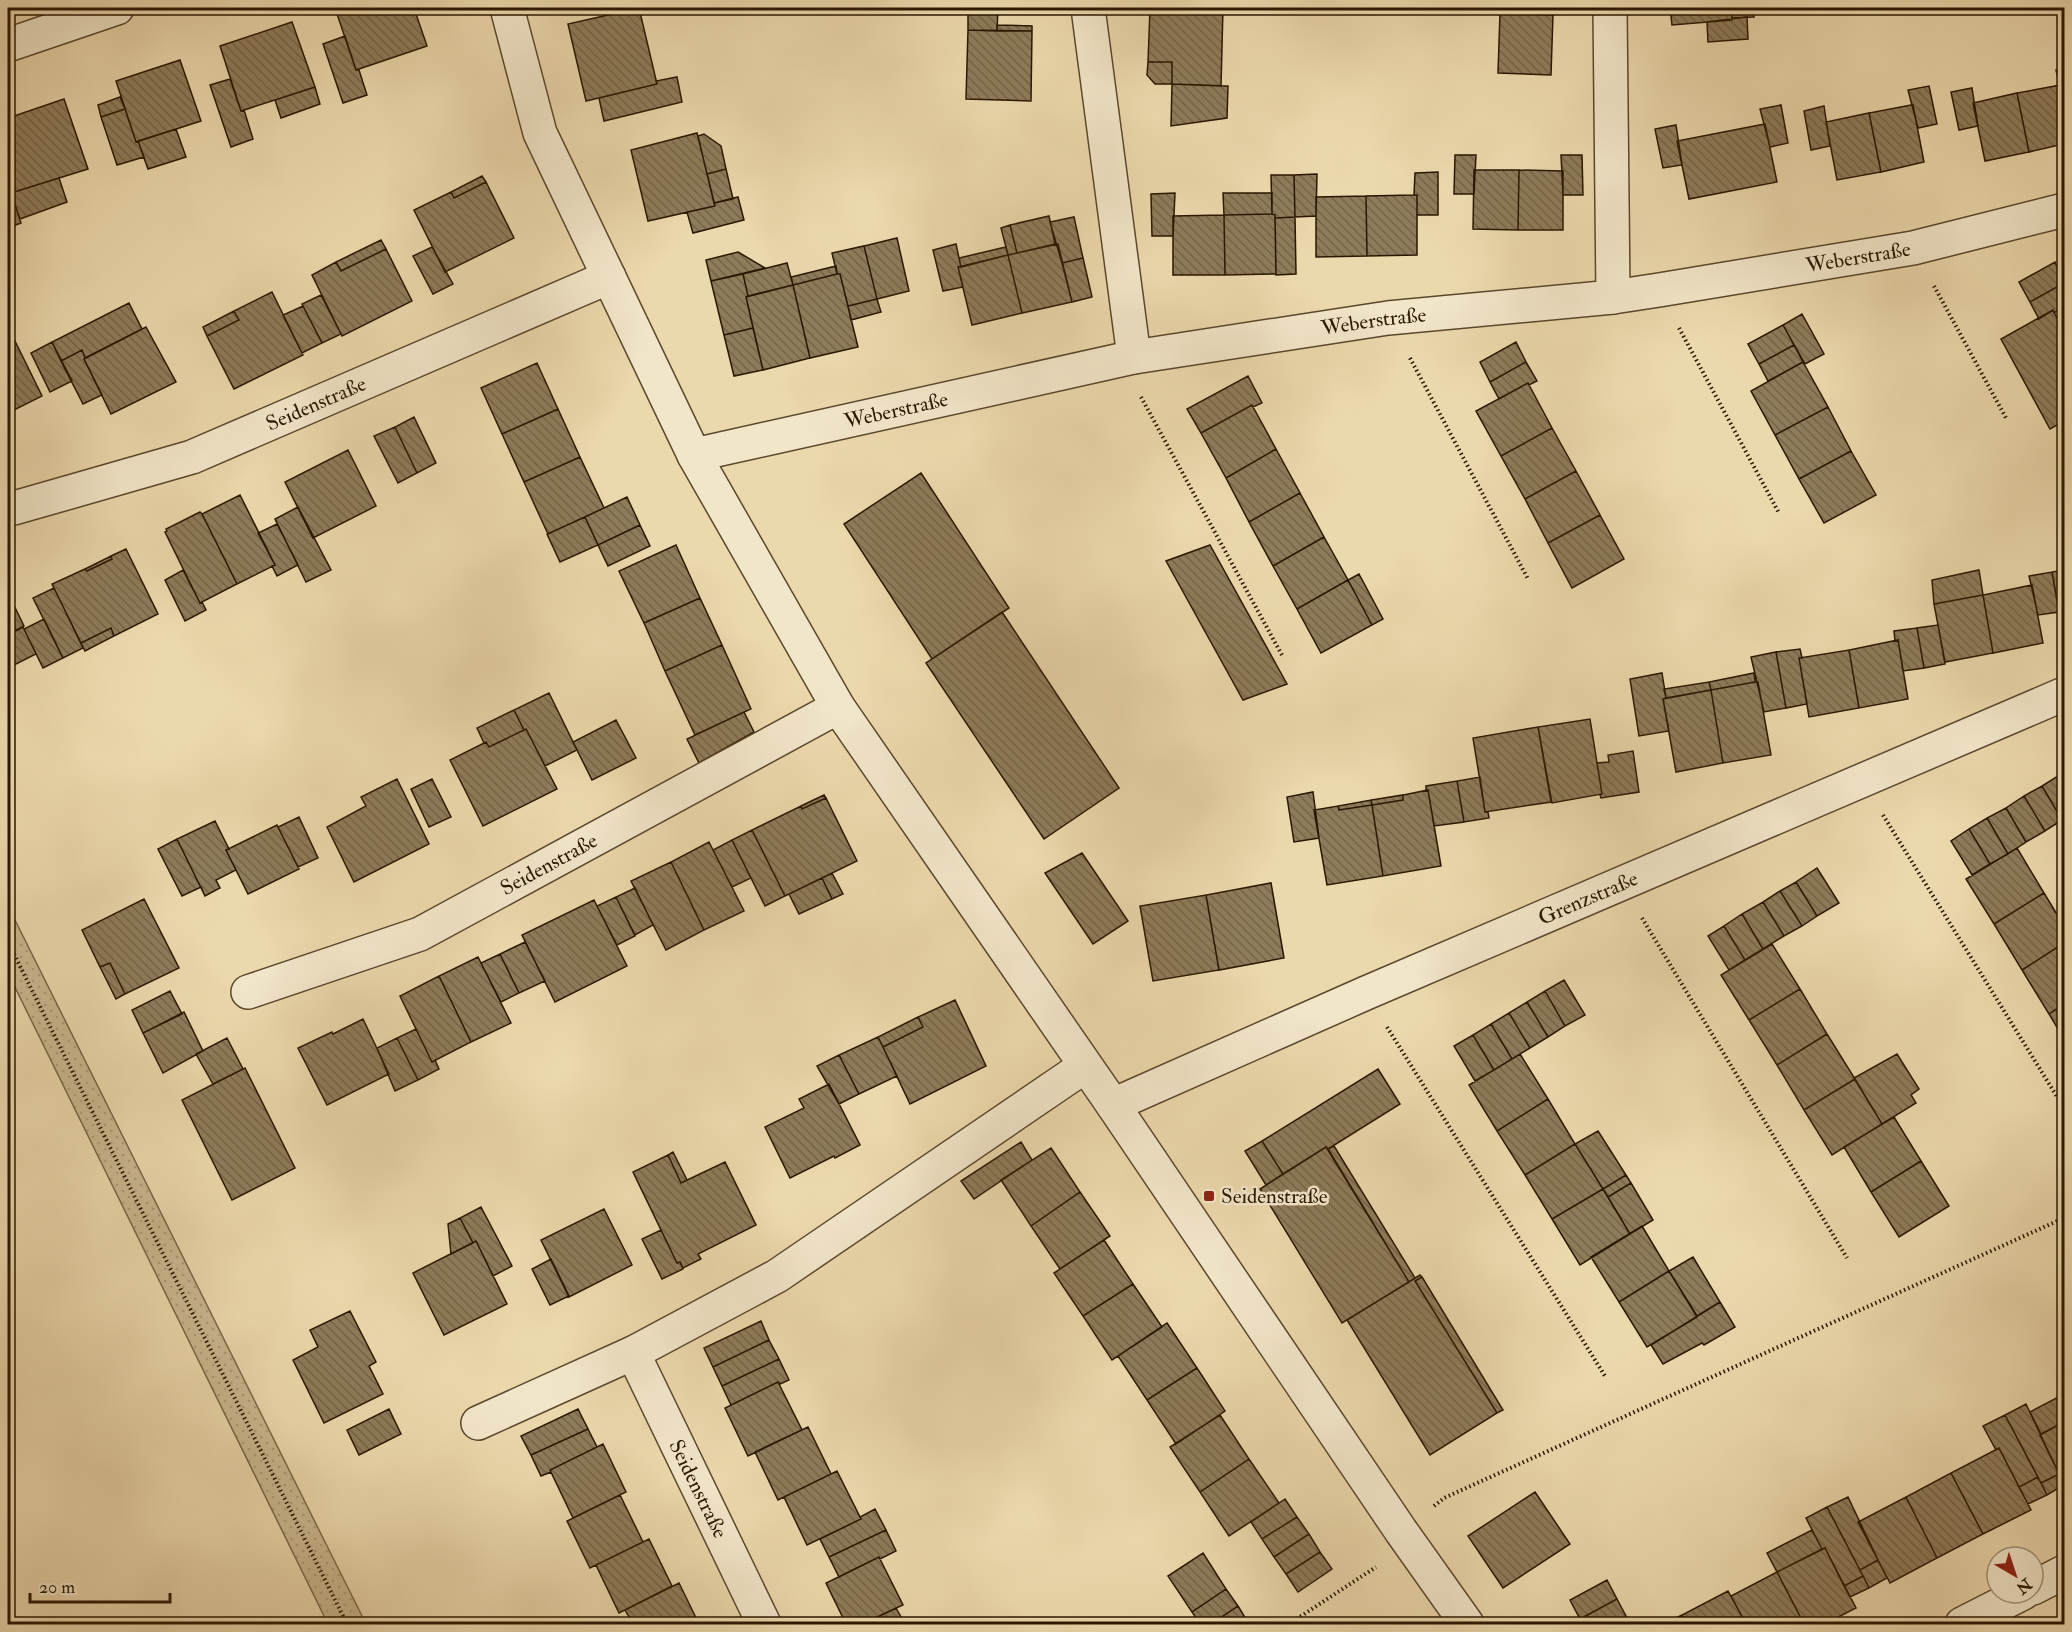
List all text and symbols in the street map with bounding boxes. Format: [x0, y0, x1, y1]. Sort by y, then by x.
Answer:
street label: Weberstraße [1803, 235, 1913, 279]
street label: Weberstraße [1318, 301, 1427, 342]
street label: Seidenstraße [262, 370, 370, 437]
street label: Weberstraße [840, 385, 951, 435]
street label: Seidenstraße [495, 827, 602, 901]
street label: Grenzstraße [1534, 865, 1642, 931]
place label: Seidenstraße [1221, 1183, 1328, 1210]
marker: Seidenstraße [1202, 1189, 1216, 1203]
street label: Seidenstraße [663, 1435, 734, 1543]
north arrow [1985, 1545, 2045, 1605]
scale bar [30, 1566, 170, 1604]
text: N [2011, 1573, 2036, 1599]
text: 20 m [39, 1576, 75, 1599]

